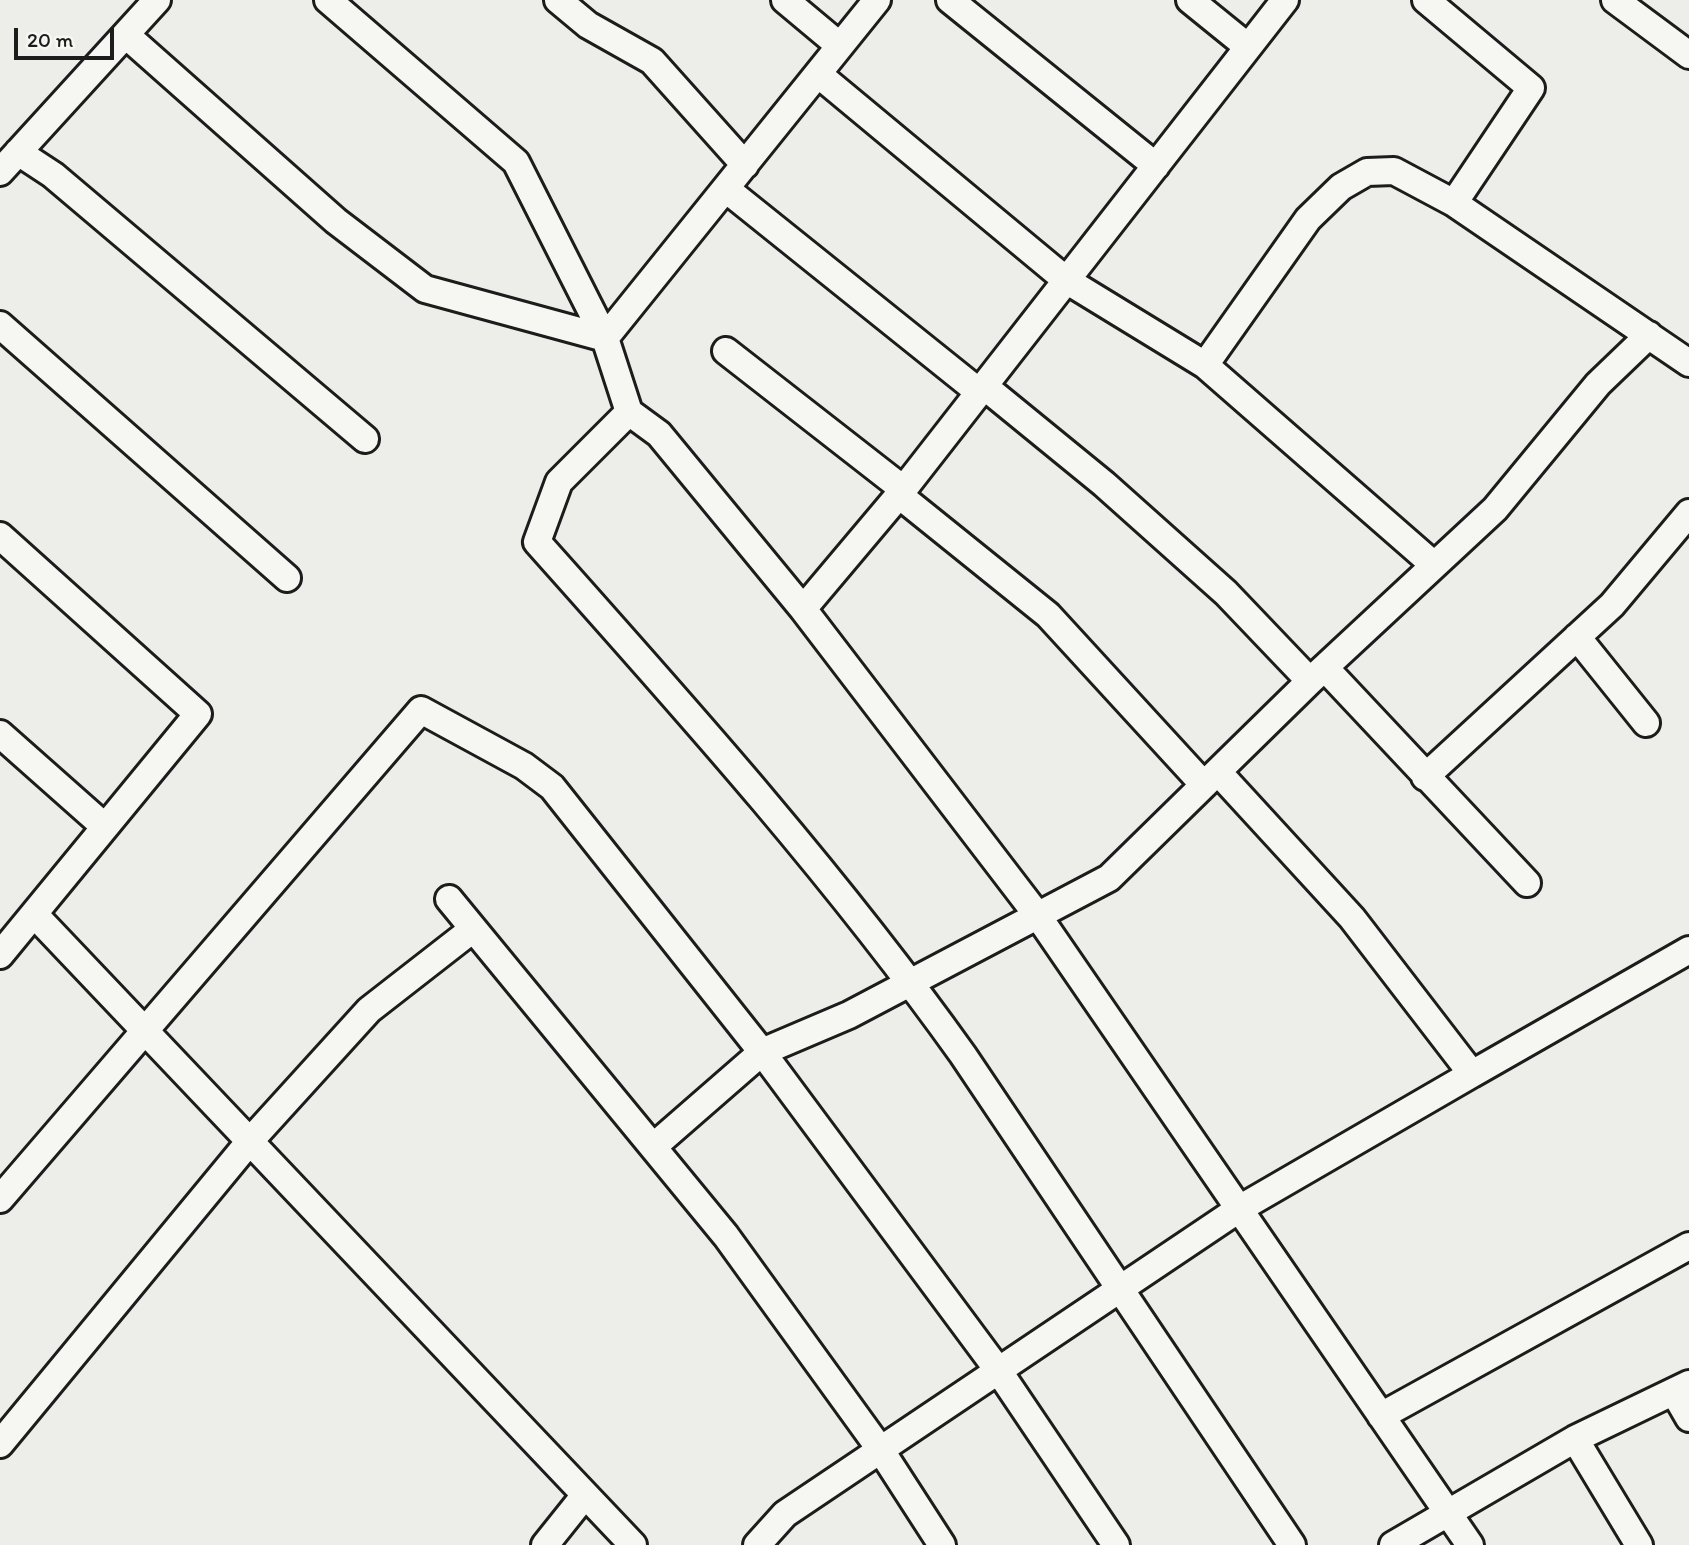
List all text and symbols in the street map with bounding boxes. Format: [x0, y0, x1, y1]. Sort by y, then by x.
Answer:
scale bar [18, 14, 117, 58]
text: 20 m [27, 27, 73, 52]

